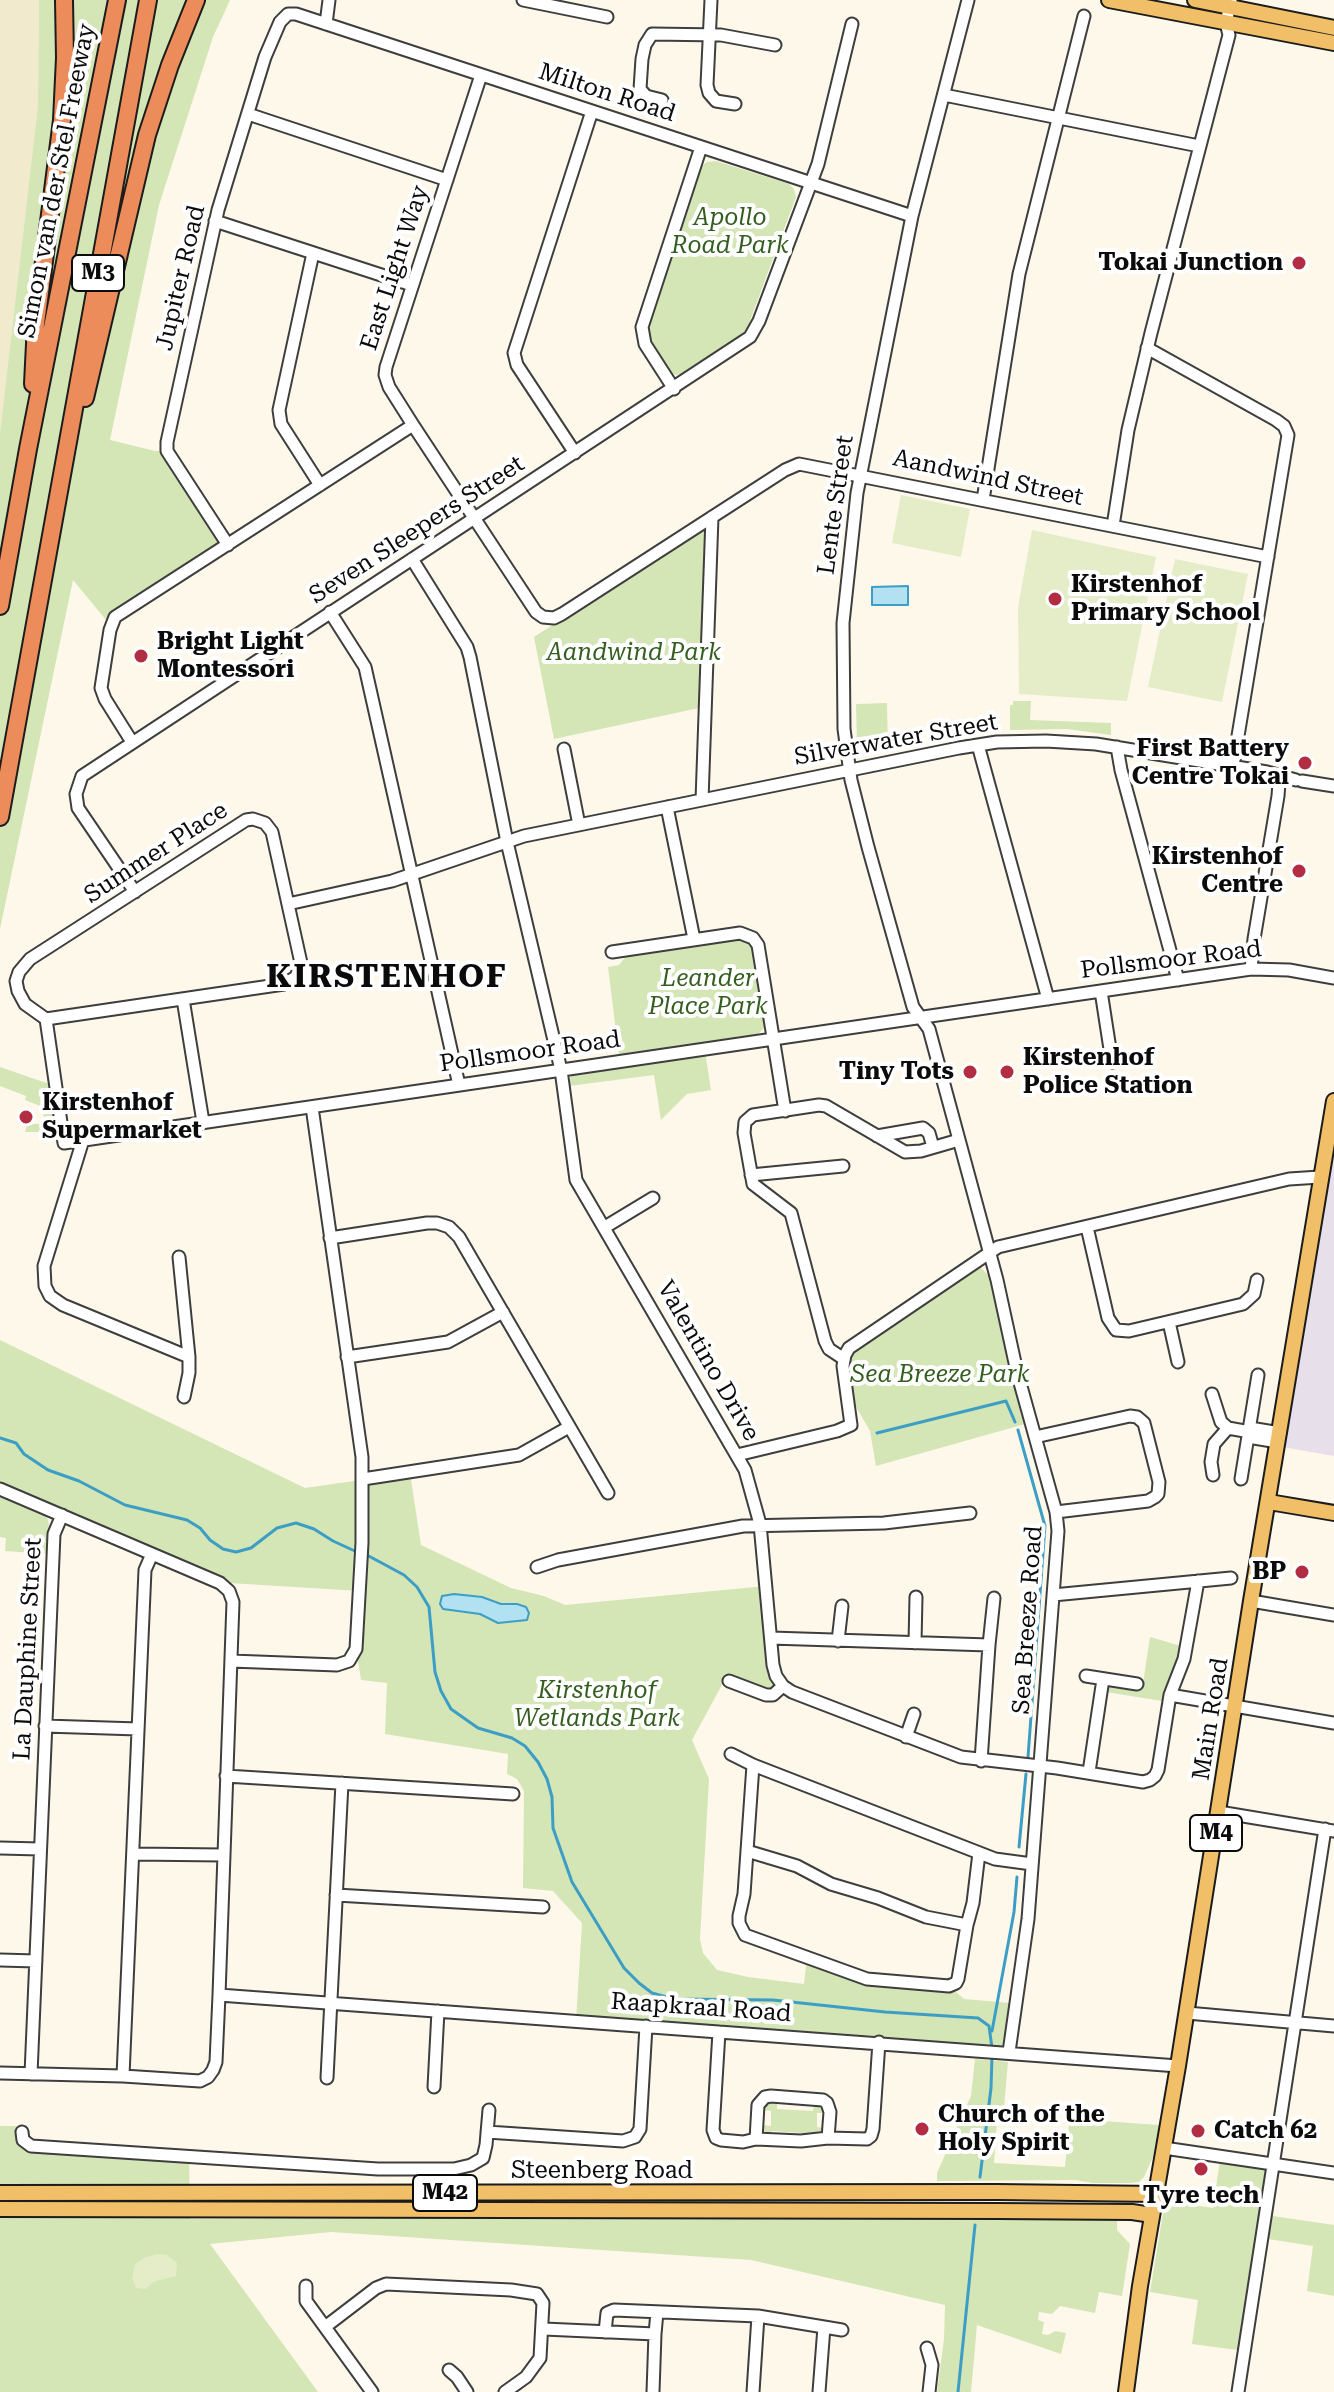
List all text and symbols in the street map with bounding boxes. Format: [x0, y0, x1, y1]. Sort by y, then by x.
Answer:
street label: Simon van der Stel Freeway [12, 22, 102, 340]
street label: Milton Road [535, 57, 679, 129]
street label: East Light Way [355, 182, 435, 354]
street label: Jupiter Road [150, 203, 212, 353]
park label: Apollo Road Park [671, 204, 789, 260]
place label: Tokai Junction [1098, 249, 1283, 277]
marker: Tokai Junction [1290, 254, 1308, 272]
road number: M3 [72, 255, 124, 291]
street label: Lente Street [812, 433, 860, 577]
street label: Aandwind Street [890, 444, 1086, 512]
street label: Seven Sleepers Street [304, 450, 530, 610]
place label: Kirstenhof Primary School [1071, 571, 1260, 627]
marker: Kirstenhof Primary School [1046, 590, 1064, 608]
place label: Bright Light Montessori [157, 628, 304, 684]
park label: Aandwind Park [547, 639, 721, 667]
marker: Bright Light Montessori [132, 647, 150, 665]
street label: Silverwater Street [792, 708, 1000, 772]
place label: First Battery Centre Tokai [1132, 735, 1289, 791]
marker: First Battery Centre Tokai [1296, 754, 1314, 772]
street label: Summer Place [79, 796, 233, 910]
place label: Kirstenhof Centre [1152, 843, 1283, 899]
marker: Kirstenhof Centre [1290, 862, 1308, 880]
street label: Pollsmoor Road [1079, 935, 1263, 985]
district label: KIRSTENHOF [266, 959, 508, 997]
park label: Leander Place Park [648, 965, 768, 1021]
street label: Pollsmoor Road [438, 1025, 622, 1079]
place label: Kirstenhof Police Station [1023, 1044, 1193, 1100]
place label: Tiny Tots [839, 1058, 954, 1086]
marker: Tiny Tots [961, 1063, 979, 1081]
marker: Kirstenhof Police Station [998, 1063, 1016, 1081]
place label: Kirstenhof Supermarket [42, 1089, 202, 1145]
marker: Kirstenhof Supermarket [17, 1108, 35, 1126]
street label: Valentino Drive [651, 1276, 765, 1446]
park label: Sea Breeze Park [850, 1361, 1030, 1389]
street label: Sea Breeze Road [1007, 1525, 1049, 1715]
street label: La Dauphine Street [8, 1537, 48, 1761]
place label: BP [1252, 1558, 1286, 1586]
marker: BP [1293, 1563, 1311, 1581]
street label: Main Road [1187, 1656, 1235, 1782]
park label: Kirstenhof Wetlands Park [514, 1677, 680, 1733]
road number: M4 [1190, 1815, 1242, 1851]
street label: Raapkraal Road [610, 1987, 792, 2029]
place label: Church of the Holy Spirit [938, 2101, 1105, 2157]
place label: Catch 62 [1214, 2117, 1317, 2145]
marker: Church of the Holy Spirit [913, 2120, 931, 2138]
marker: Catch 62 [1189, 2122, 1207, 2140]
street label: Steenberg Road [511, 2157, 693, 2185]
marker: Tyre tech [1192, 2160, 1210, 2178]
road number: M42 [413, 2175, 477, 2211]
place label: Tyre tech [1143, 2182, 1259, 2210]

